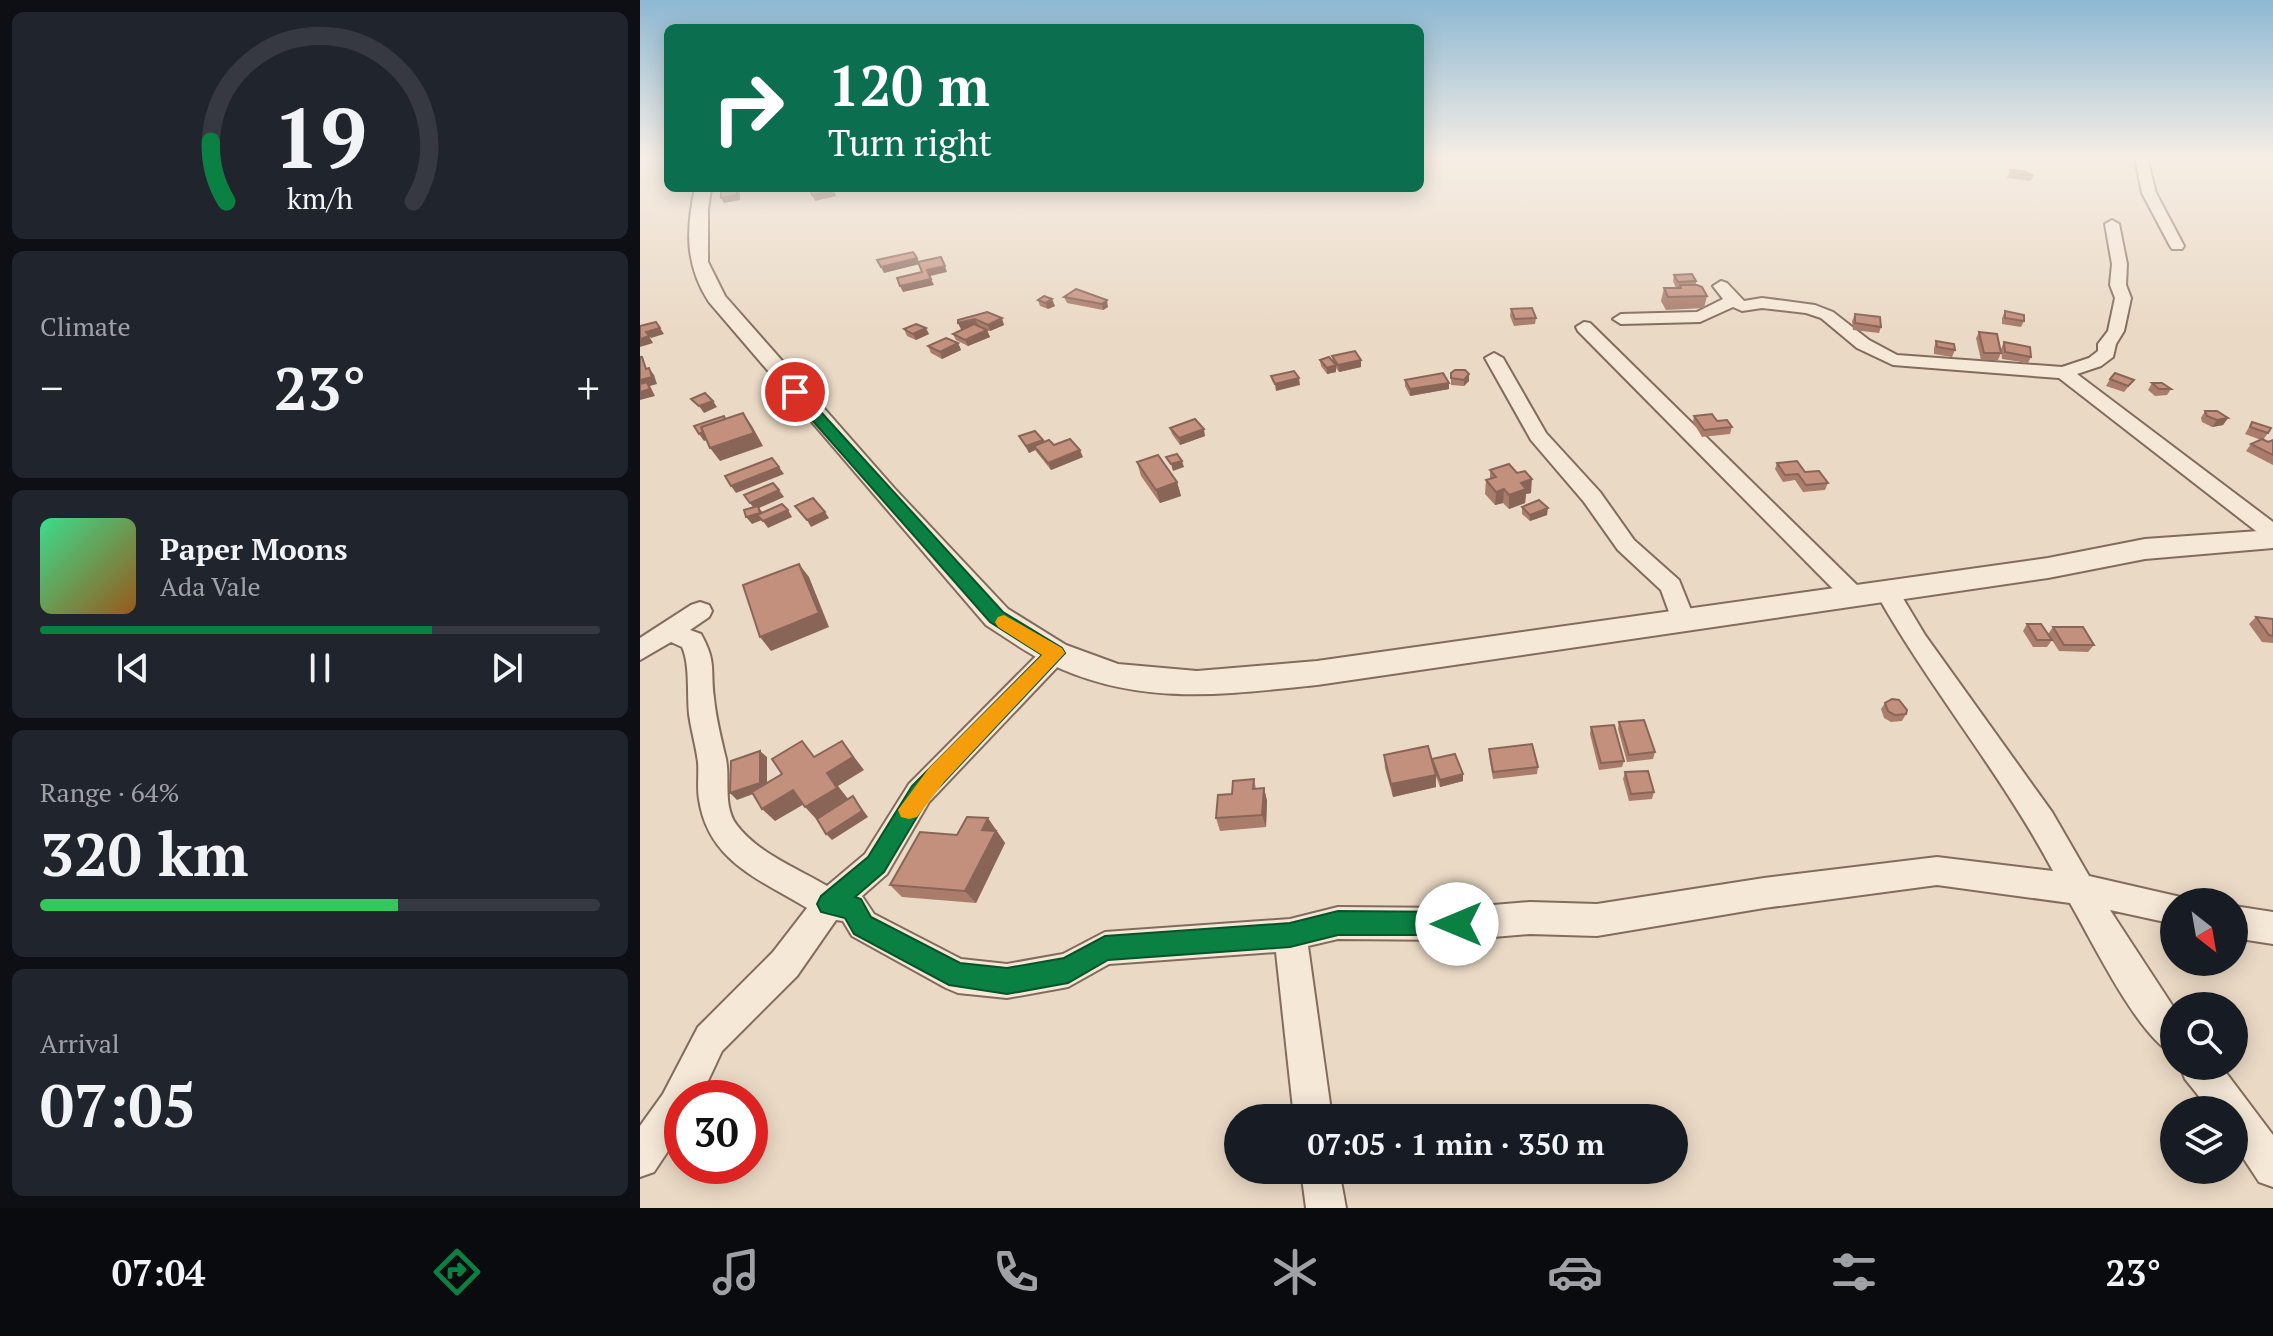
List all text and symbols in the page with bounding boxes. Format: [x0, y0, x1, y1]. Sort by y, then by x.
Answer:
text: 120 m [828, 48, 990, 122]
icon: right [696, 56, 800, 160]
text: 19 [273, 81, 367, 191]
text: Turn right [828, 119, 992, 166]
text: km/h [287, 179, 353, 217]
text: Climate [40, 309, 131, 343]
text: 23° [274, 348, 366, 427]
text: − [40, 358, 63, 417]
text: + [577, 358, 600, 417]
pin [761, 358, 829, 426]
icon: arrive [773, 370, 817, 414]
text: Paper Moons [160, 529, 348, 569]
text: Ada Vale [160, 569, 261, 603]
icon: previous [111, 646, 155, 690]
icon: pause [298, 646, 342, 690]
icon: next [485, 646, 529, 690]
text: Range · 64% [40, 775, 179, 809]
text: 320 km [40, 814, 248, 893]
position arrow [1415, 882, 1499, 966]
north arrow [2160, 888, 2248, 976]
map controls [2160, 888, 2248, 1184]
button: search [2160, 992, 2248, 1080]
text: Arrival [40, 1026, 120, 1060]
text: 07:05 [40, 1065, 196, 1144]
speed limit sign: 30 [664, 1080, 768, 1184]
button: layers [2160, 1096, 2248, 1184]
text: 07:05 · 1 min · 350 m [1308, 1124, 1604, 1164]
icon: directions [429, 1244, 485, 1300]
icon: music [708, 1244, 764, 1300]
icon: phone [988, 1244, 1044, 1300]
icon: climate [1267, 1244, 1323, 1300]
icon: car [1547, 1244, 1603, 1300]
icon: filters [1826, 1244, 1882, 1300]
text: 07:04 [112, 1249, 205, 1296]
text: 23° [2106, 1249, 2161, 1296]

